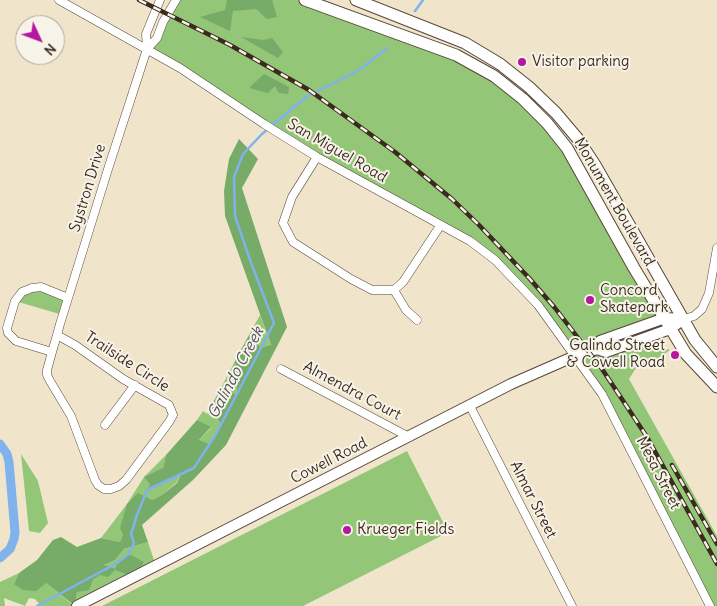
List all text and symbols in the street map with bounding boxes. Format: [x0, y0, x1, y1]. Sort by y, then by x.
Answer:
north arrow [15, 15, 65, 65]
text: N [40, 40, 60, 59]
place label: Visitor parking [532, 53, 629, 71]
marker: Visitor parking [516, 56, 528, 68]
street label: San Miguel Road [284, 115, 390, 187]
street label: Monument Boulevard [570, 135, 658, 269]
street label: Systron Drive [66, 142, 110, 234]
place label: Concord Skatepark [600, 282, 668, 317]
marker: Concord Skatepark [584, 294, 596, 306]
water label: Galindo Creek [204, 324, 268, 422]
street label: Trailside Circle [81, 328, 173, 396]
place label: Galindo Street & Cowell Road [566, 337, 665, 372]
marker: Galindo Street & Cowell Road [669, 349, 681, 361]
street label: Almendra Court [300, 358, 404, 424]
street label: Cowell Road [288, 434, 370, 488]
street label: Mesa Street [632, 434, 684, 512]
street label: Almar Street [506, 458, 560, 542]
place label: Krueger Fields [357, 521, 454, 539]
marker: Krueger Fields [341, 524, 353, 536]

